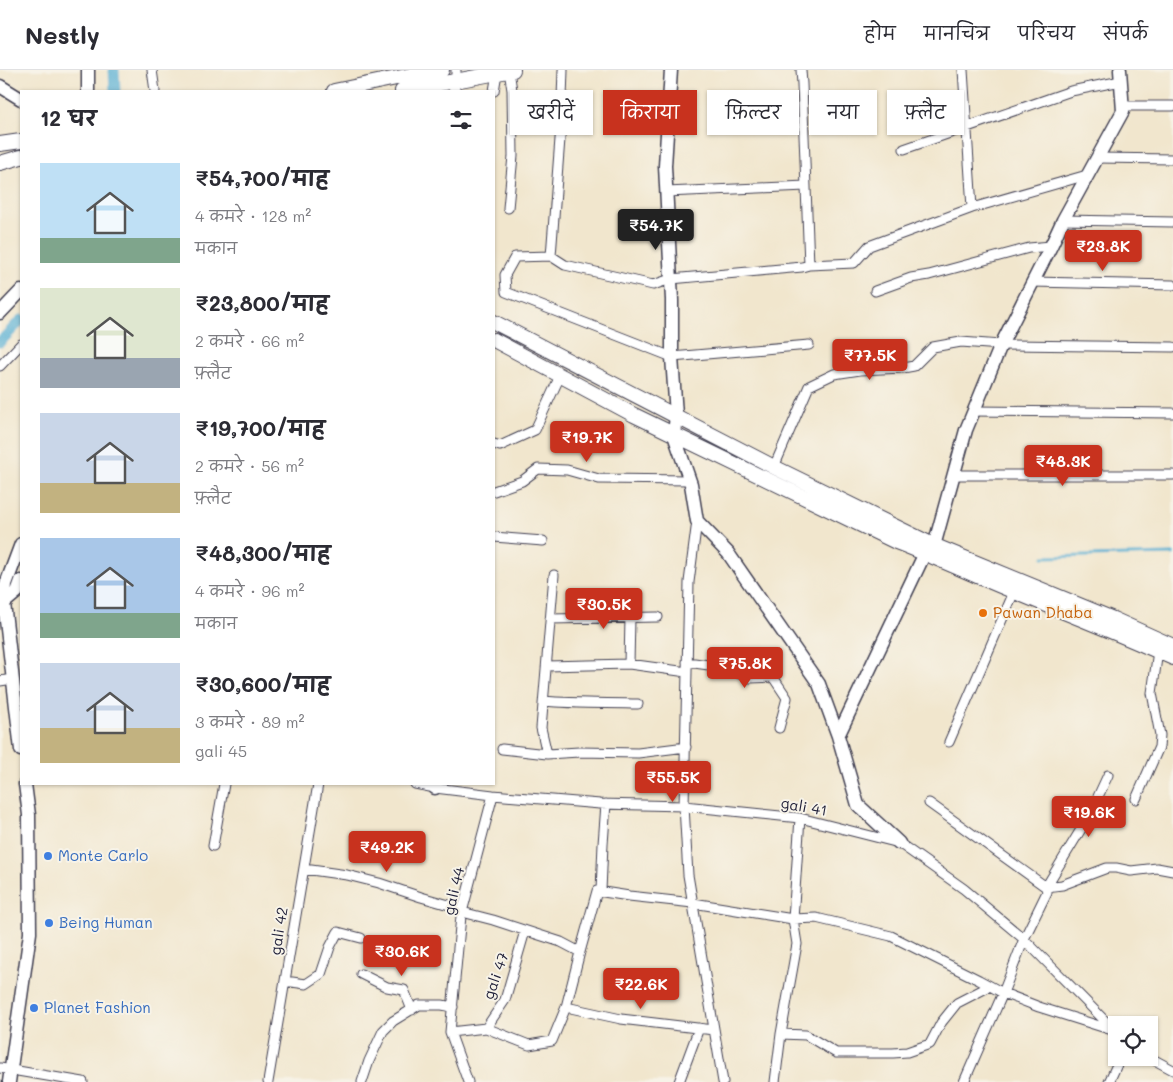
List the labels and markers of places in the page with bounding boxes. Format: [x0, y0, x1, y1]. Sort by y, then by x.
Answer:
pin: ₹54.7K [615, 208, 697, 251]
pin: ₹23.8K [1062, 230, 1144, 272]
pin: ₹77.5K [829, 338, 911, 381]
pin: ₹19.7K [546, 420, 628, 463]
pin: ₹48.3K [1022, 444, 1104, 487]
pin: ₹30.5K [563, 588, 645, 630]
place label: Pawan Dhaba [993, 602, 1093, 622]
marker: Pawan Dhaba [977, 607, 989, 619]
pin: ₹75.8K [704, 646, 786, 689]
pin: ₹55.5K [632, 760, 714, 803]
pin: ₹19.6K [1048, 796, 1130, 838]
pin: ₹49.2K [346, 830, 428, 873]
place label: Monte Carlo [58, 845, 148, 865]
marker: Monte Carlo [42, 850, 54, 862]
place label: Being Human [59, 912, 153, 932]
marker: Being Human [43, 917, 55, 929]
pin: ₹30.6K [361, 934, 443, 977]
pin: ₹22.6K [600, 968, 682, 1010]
place label: Planet Fashion [44, 997, 151, 1017]
marker: Planet Fashion [28, 1002, 40, 1014]

